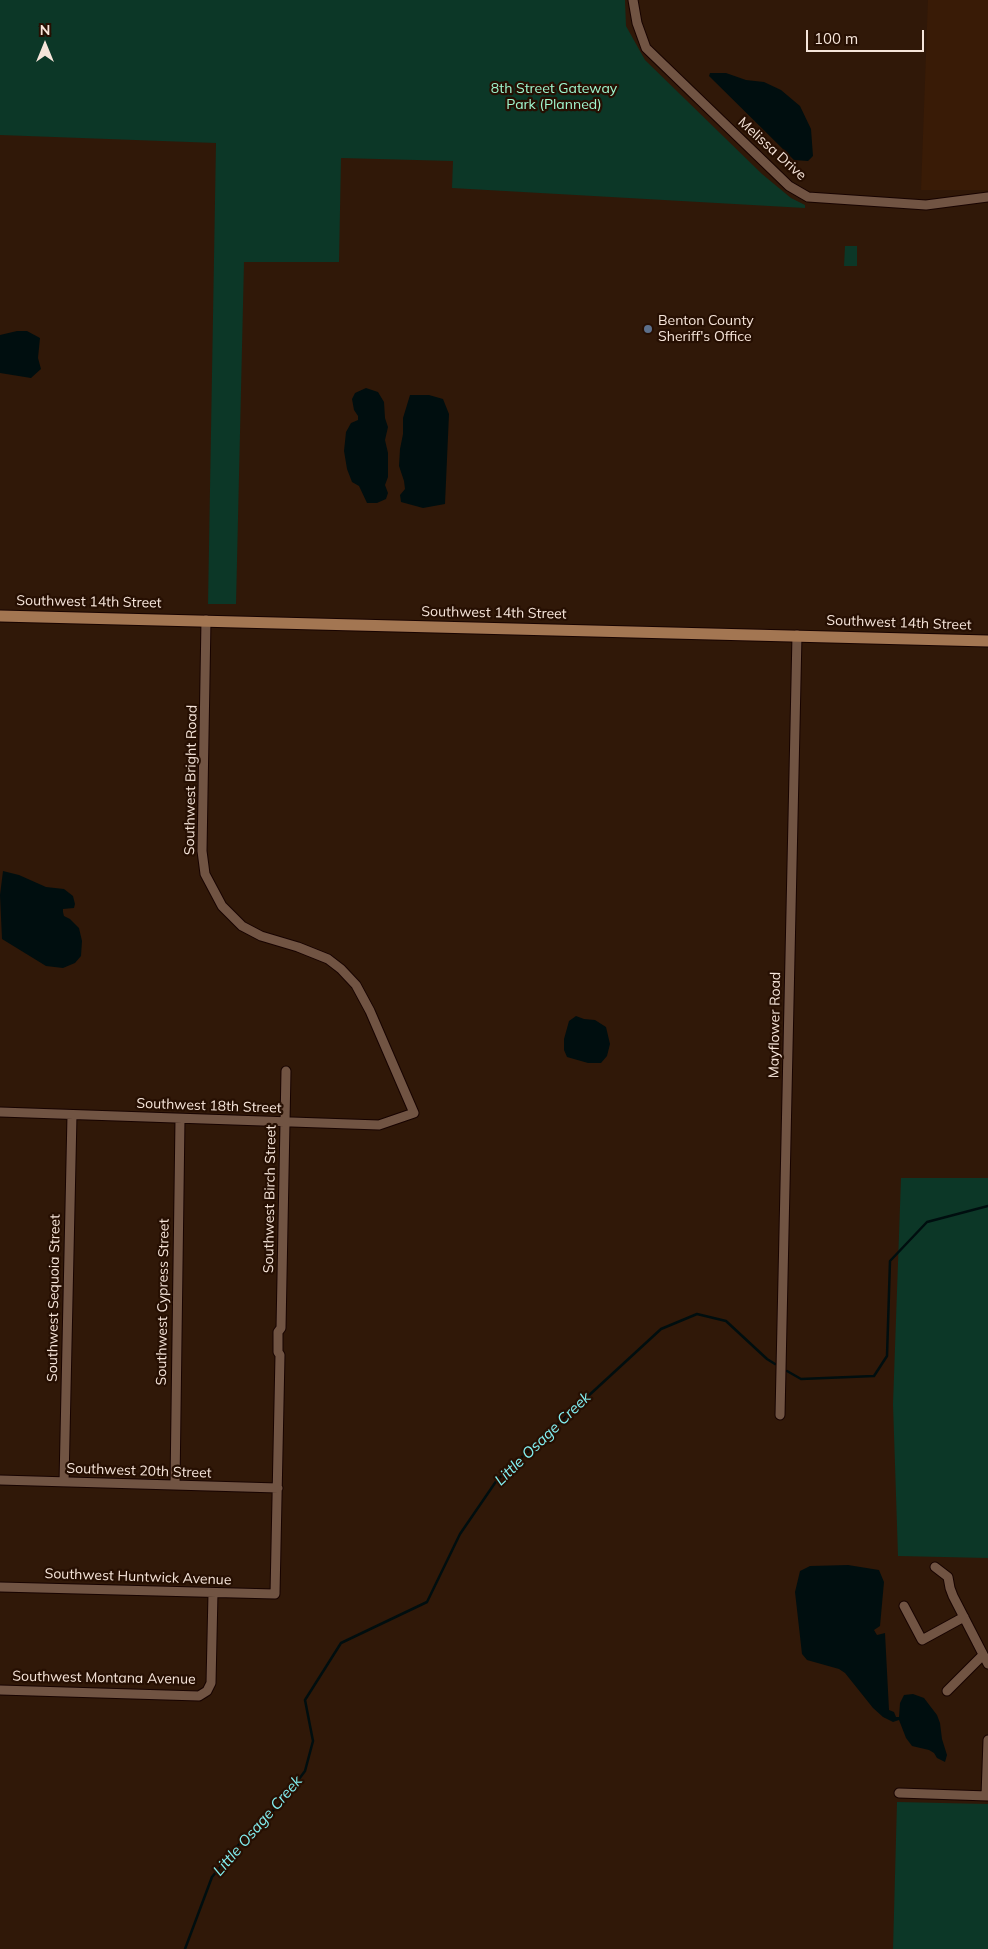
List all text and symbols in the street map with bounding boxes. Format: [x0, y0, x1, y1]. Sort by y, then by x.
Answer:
north arrow [20, 20, 70, 70]
scale bar [808, 20, 926, 52]
text: N [40, 21, 50, 39]
text: 100 m [814, 29, 858, 48]
park label: 8th Street Gateway Park (Planned) [491, 81, 617, 114]
street label: Melissa Drive [734, 114, 810, 184]
place label: Benton County Sheriff's Office [658, 313, 754, 346]
marker: Benton County Sheriff's Office [642, 323, 654, 335]
street label: Southwest 14th Street [16, 592, 162, 612]
street label: Southwest 14th Street [421, 603, 567, 623]
street label: Southwest 14th Street [826, 612, 972, 634]
street label: Southwest Bright Road [181, 705, 201, 855]
street label: Mayflower Road [766, 972, 784, 1078]
street label: Southwest 18th Street [136, 1095, 282, 1117]
street label: Southwest Birch Street [260, 1125, 280, 1273]
street label: Southwest Sequoia Street [44, 1214, 64, 1382]
street label: Southwest Cypress Street [153, 1218, 173, 1386]
water label: Little Osage Creek [491, 1389, 595, 1489]
street label: Southwest 20th Street [66, 1460, 212, 1482]
street label: Southwest Huntwick Avenue [44, 1565, 232, 1589]
street label: Southwest Montana Avenue [12, 1668, 196, 1688]
water label: Little Osage Creek [210, 1772, 306, 1880]

